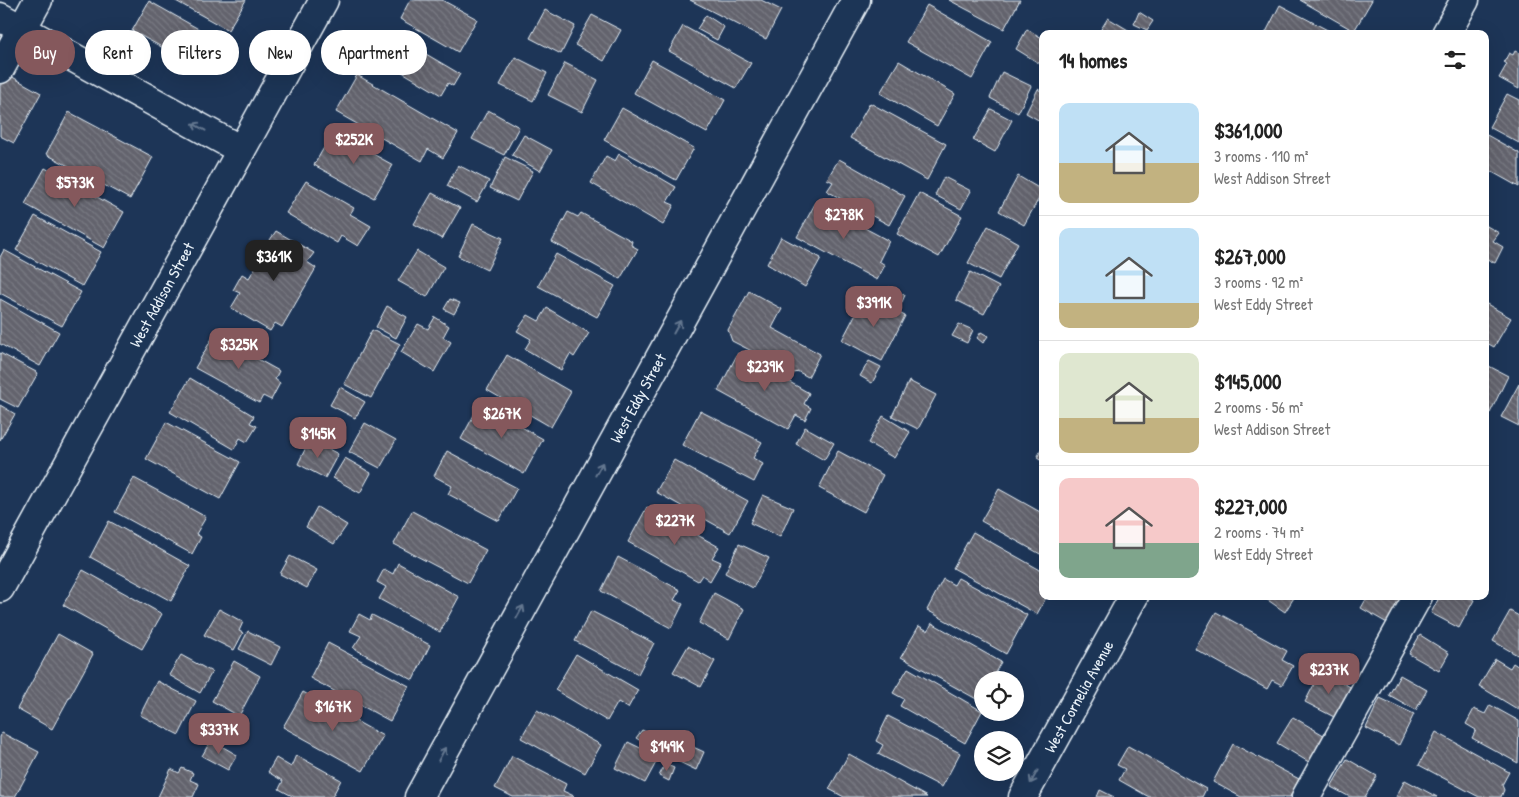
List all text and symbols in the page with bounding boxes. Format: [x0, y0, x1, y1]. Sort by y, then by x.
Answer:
chip: Buy [15, 30, 75, 75]
chip: Rent [85, 30, 151, 75]
chip: Filters [161, 30, 239, 75]
chip: New [249, 30, 311, 75]
chip: Apartment [321, 30, 427, 75]
text: 14 homes [1059, 46, 1127, 75]
icon: filters [1441, 46, 1469, 74]
text: $361,000 [1214, 116, 1283, 145]
one-way arrow [192, 121, 206, 131]
pin: $252K [319, 122, 389, 165]
icon: home [1099, 123, 1159, 183]
text: $252K [335, 128, 373, 150]
text: 3 rooms · 110 m² [1214, 145, 1309, 167]
pin: $573K [40, 166, 110, 208]
text: West Addison Street [1214, 167, 1330, 189]
text: $573K [56, 171, 94, 193]
pin: $278K [809, 198, 879, 240]
text: $278K [825, 203, 863, 225]
street label: West Addison Street [124, 238, 200, 351]
pin: $361K [239, 240, 309, 282]
text: $267,000 [1214, 242, 1286, 271]
text: $361K [256, 245, 292, 267]
icon: home [1099, 248, 1159, 308]
text: 3 rooms · 92 m² [1214, 271, 1303, 293]
pin: $391K [839, 286, 909, 328]
text: $391K [856, 291, 892, 313]
text: West Eddy Street [1214, 293, 1313, 315]
one-way arrow [673, 320, 682, 335]
pin: $325K [204, 328, 274, 370]
text: $325K [220, 333, 258, 355]
street label: West Eddy Street [604, 349, 671, 447]
pin: $239K [730, 350, 800, 392]
text: $239K [746, 355, 784, 377]
text: $145,000 [1214, 367, 1282, 396]
icon: home [1099, 373, 1159, 433]
pin: $267K [467, 396, 537, 439]
text: 2 rooms · 56 m² [1214, 396, 1303, 418]
text: $267K [483, 402, 521, 424]
pin: $145K [283, 416, 353, 459]
text: West Addison Street [1214, 418, 1330, 440]
text: $145K [300, 422, 336, 444]
one-way arrow [594, 463, 604, 477]
text: $227,000 [1214, 492, 1287, 521]
icon: home [1099, 498, 1159, 558]
pin: $227K [640, 504, 710, 546]
text: $227K [655, 509, 695, 531]
text: 2 rooms · 74 m² [1214, 521, 1304, 543]
text: West Eddy Street [1214, 543, 1313, 565]
one-way arrow [516, 605, 526, 619]
street label: West Cornelia Avenue [1039, 636, 1119, 756]
pin: $237K [1294, 652, 1364, 695]
text: $237K [1309, 658, 1349, 680]
map controls [974, 671, 1024, 781]
button: locate [974, 671, 1024, 721]
pin: $167K [298, 690, 368, 732]
text: $167K [315, 695, 351, 717]
pin: $337K [184, 712, 254, 755]
text: $337K [200, 718, 238, 740]
pin: $149K [632, 730, 702, 772]
button: layers [974, 731, 1024, 781]
text: $149K [650, 735, 684, 757]
one-way arrow [437, 747, 447, 762]
one-way arrow [1029, 769, 1039, 784]

